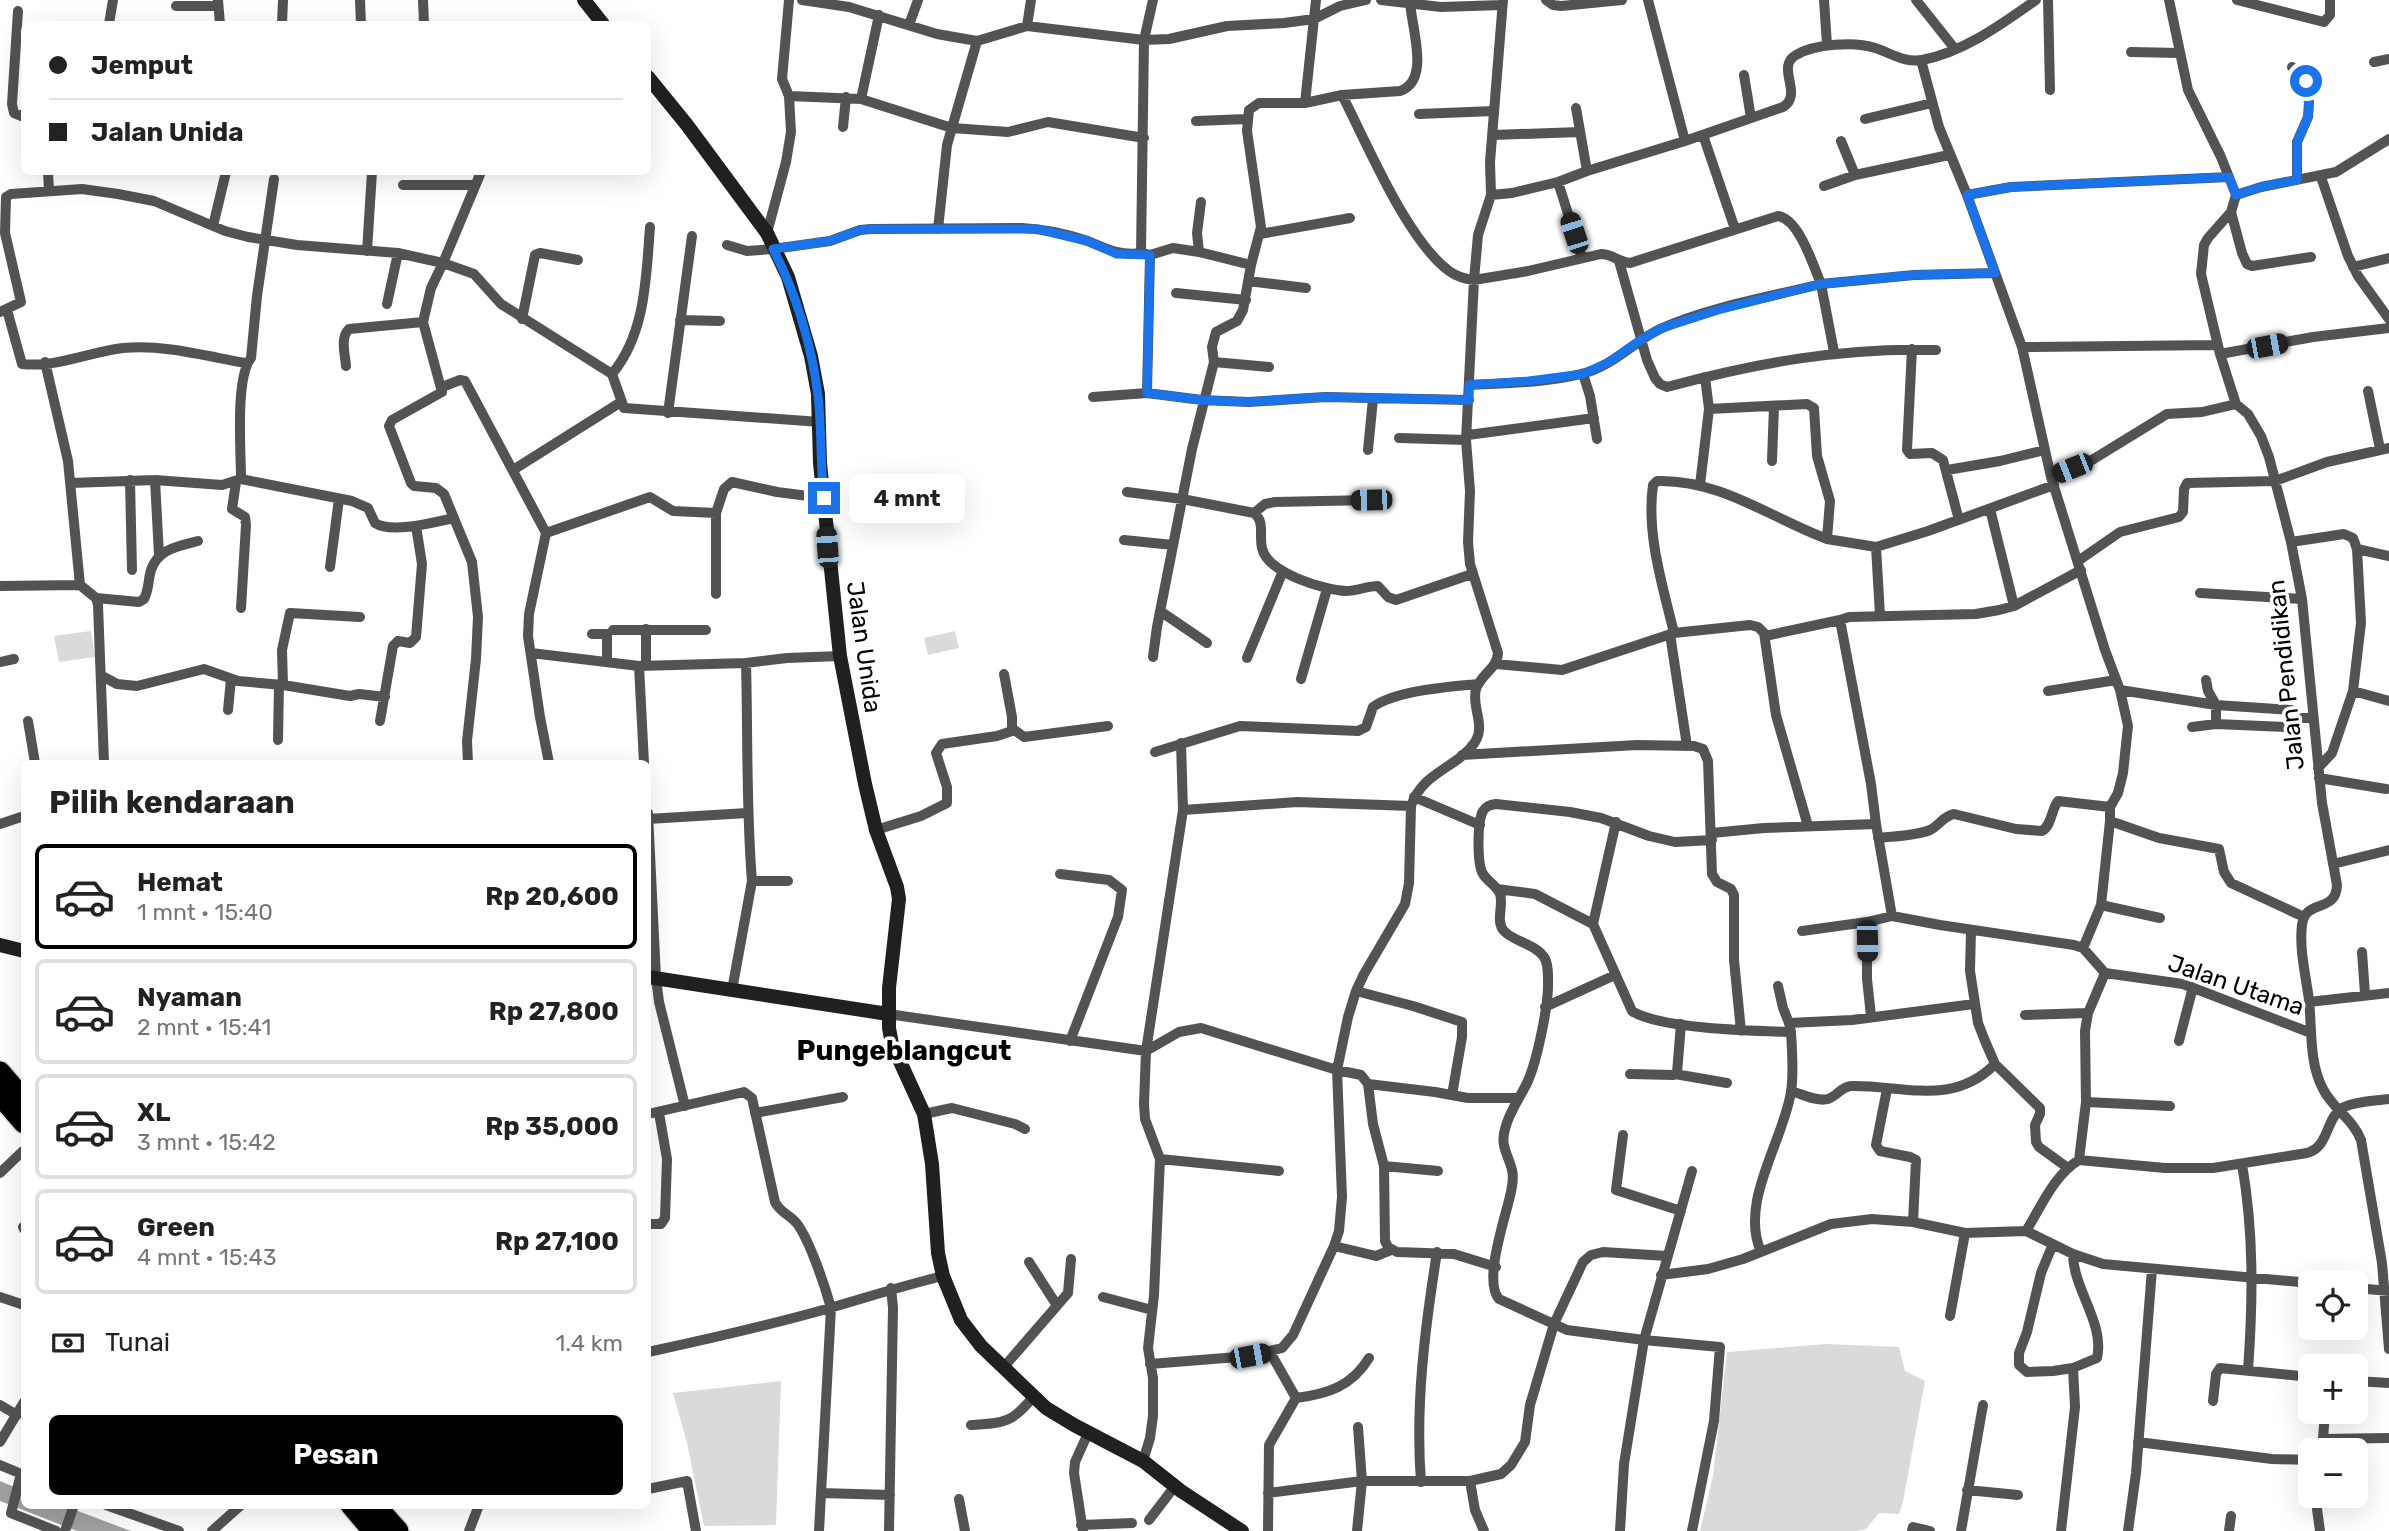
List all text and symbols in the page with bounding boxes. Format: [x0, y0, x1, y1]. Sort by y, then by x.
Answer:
text: Jemput [91, 50, 193, 81]
route start [2290, 65, 2322, 97]
text: Jalan Unida [91, 117, 244, 148]
car [1558, 210, 1591, 256]
car [2245, 332, 2290, 360]
car [2049, 450, 2096, 486]
callout: 4 mnt [848, 474, 964, 522]
route end [808, 482, 840, 514]
text: 4 mnt [873, 484, 941, 512]
car [1350, 489, 1393, 511]
car [816, 525, 839, 569]
street label: Jalan Pendidikan [2262, 578, 2310, 772]
street label: Jalan Unida [841, 579, 887, 715]
text: Pilih kendaraan [49, 783, 295, 821]
icon: car [53, 865, 116, 928]
text: Hemat [137, 867, 223, 898]
text: Rp 20,600 [485, 881, 619, 912]
text: 1 mnt · 15:40 [137, 898, 273, 926]
car [1857, 920, 1878, 962]
street label: Jalan Utama [2164, 949, 2308, 1021]
icon: car [53, 980, 116, 1043]
text: Nyaman [137, 982, 242, 1013]
text: Rp 27,800 [489, 996, 619, 1027]
text: 2 mnt · 15:41 [137, 1013, 271, 1041]
district label: Pungeblangcut [797, 1034, 1011, 1067]
icon: car [53, 1095, 116, 1158]
text: XL [137, 1097, 170, 1128]
text: Rp 35,000 [485, 1111, 619, 1142]
text: 3 mnt · 15:42 [137, 1128, 276, 1156]
icon: car [53, 1210, 116, 1273]
text: Green [137, 1212, 215, 1243]
text: Rp 27,100 [495, 1226, 619, 1257]
text: 4 mnt · 15:43 [137, 1243, 277, 1271]
map controls [2298, 1270, 2368, 1508]
button: locate [2298, 1270, 2368, 1340]
icon: cash [49, 1324, 87, 1362]
text: Tunai [105, 1327, 170, 1358]
text: 1.4 km [555, 1329, 623, 1357]
car [1228, 1342, 1273, 1370]
button: + [2298, 1354, 2368, 1424]
button: Pesan [49, 1415, 623, 1495]
button: − [2298, 1438, 2368, 1508]

